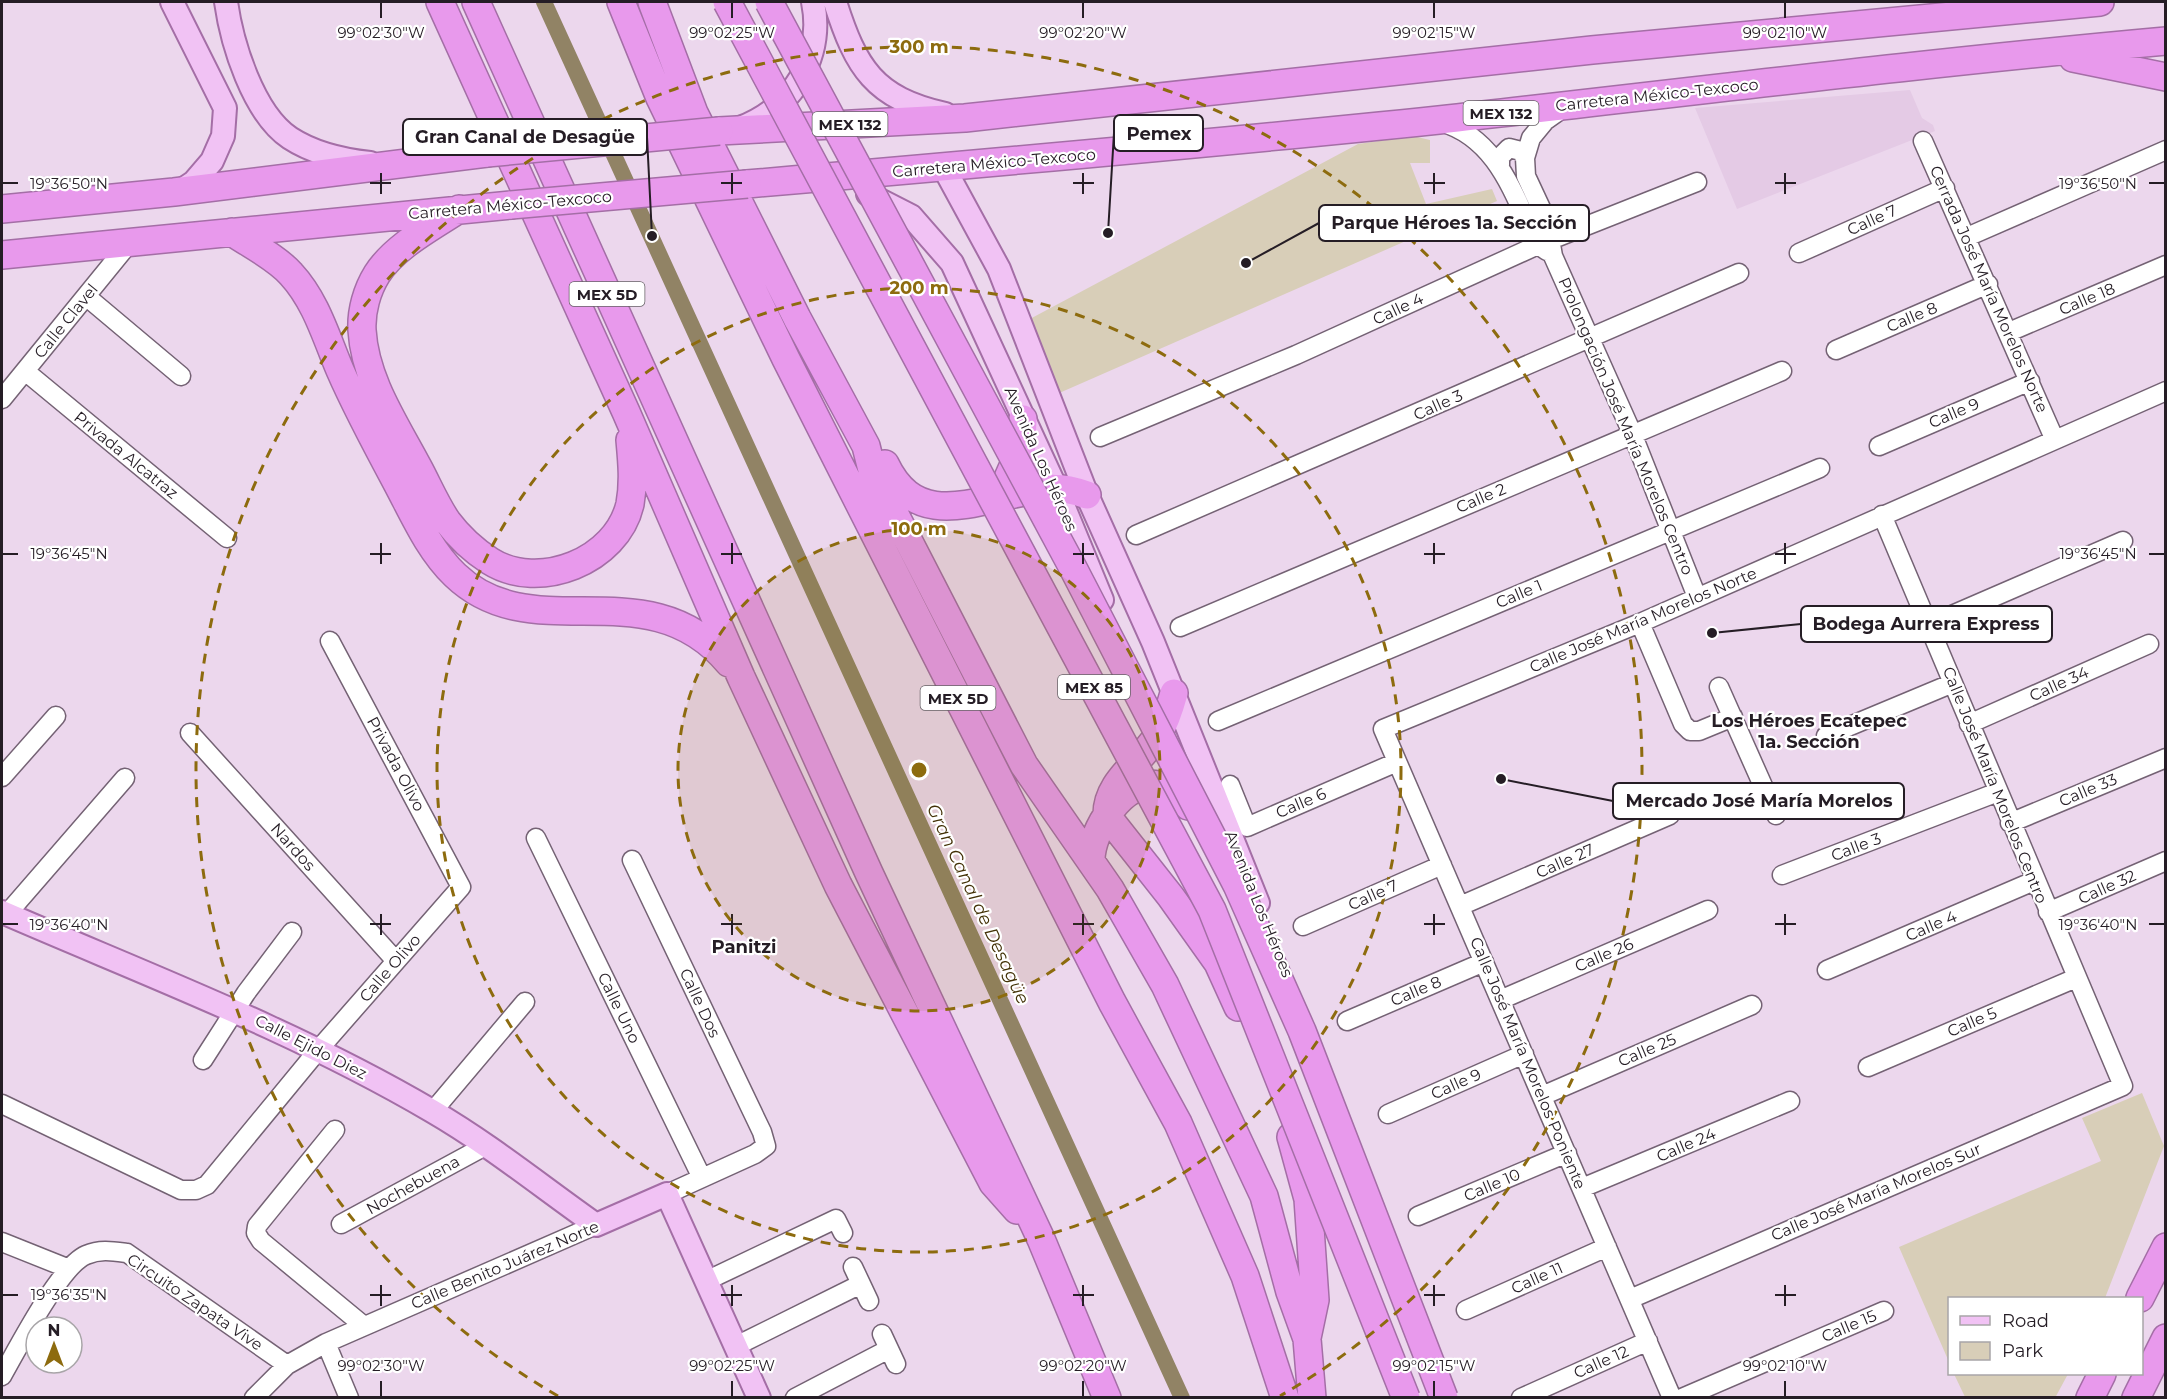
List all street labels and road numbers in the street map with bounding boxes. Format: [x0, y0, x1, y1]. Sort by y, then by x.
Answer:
street label: Carretera México-Texcoco [1555, 75, 1759, 115]
road number: MEX 132 [1464, 101, 1538, 125]
road number: MEX 132 [812, 112, 888, 136]
street label: Carretera México-Texcoco [892, 145, 1096, 181]
street label: Cerrada José María Morelos Norte [1926, 163, 2052, 415]
street label: Carretera México-Texcoco [408, 187, 612, 223]
street label: Calle 7 [1844, 201, 1900, 239]
street label: Prolongación José María Morelos Centro [1554, 274, 1698, 578]
street label: Calle 18 [2056, 279, 2118, 319]
street label: Calle Clavel [30, 280, 102, 362]
road number: MEX 5D [570, 282, 644, 306]
street label: Calle 4 [1370, 289, 1427, 329]
street label: Calle 8 [1884, 298, 1940, 336]
street label: Avenida Los Héroes [1000, 384, 1082, 535]
street label: Calle 3 [1410, 386, 1466, 424]
street label: Calle 9 [1926, 394, 1982, 432]
street label: Privada Alcatraz [70, 407, 182, 503]
street label: Calle 2 [1453, 479, 1509, 517]
street label: Calle José María Morelos Norte [1527, 563, 1759, 677]
street label: Calle 1 [1493, 576, 1545, 612]
street label: Calle 34 [2026, 662, 2092, 705]
street label: Calle José María Morelos Centro [1939, 664, 2051, 906]
road number: MEX 85 [1058, 675, 1130, 699]
road number: MEX 5D [920, 686, 996, 710]
street label: Privada Olivo [363, 713, 429, 815]
street label: Calle 33 [2056, 769, 2120, 811]
street label: Calle 6 [1273, 784, 1329, 822]
street label: Nardos [267, 819, 319, 875]
street label: Avenida Los Héroes [1221, 828, 1297, 980]
street label: Calle 3 [1828, 829, 1884, 865]
street label: Calle 27 [1533, 840, 1597, 882]
street label: Calle 32 [2075, 866, 2139, 908]
street label: Calle 7 [1345, 876, 1401, 914]
street label: Calle 4 [1903, 907, 1960, 945]
street label: Calle Olivo [355, 930, 425, 1006]
street label: Calle José María Morelos Poniente [1466, 934, 1590, 1192]
street label: Calle 26 [1572, 934, 1636, 976]
street label: Calle Dos [676, 965, 724, 1041]
street label: Calle Uno [594, 969, 644, 1047]
street label: Calle 8 [1388, 972, 1444, 1010]
street label: Calle 5 [1944, 1003, 2000, 1041]
street label: Calle Ejido Diez [252, 1011, 370, 1083]
street label: Calle 25 [1615, 1029, 1679, 1071]
street label: Calle 9 [1428, 1065, 1484, 1103]
street label: Calle 24 [1654, 1124, 1719, 1166]
street label: Calle José María Morelos Sur [1768, 1139, 1984, 1245]
street label: Nochebuena [363, 1151, 463, 1219]
street label: Calle 10 [1461, 1165, 1523, 1205]
street label: Calle Benito Juárez Norte [408, 1217, 602, 1313]
street label: Circuito Zapata Vive [124, 1250, 266, 1354]
street label: Calle 11 [1508, 1258, 1566, 1298]
street label: Calle 15 [1819, 1306, 1879, 1346]
street label: Calle 12 [1571, 1342, 1631, 1382]

